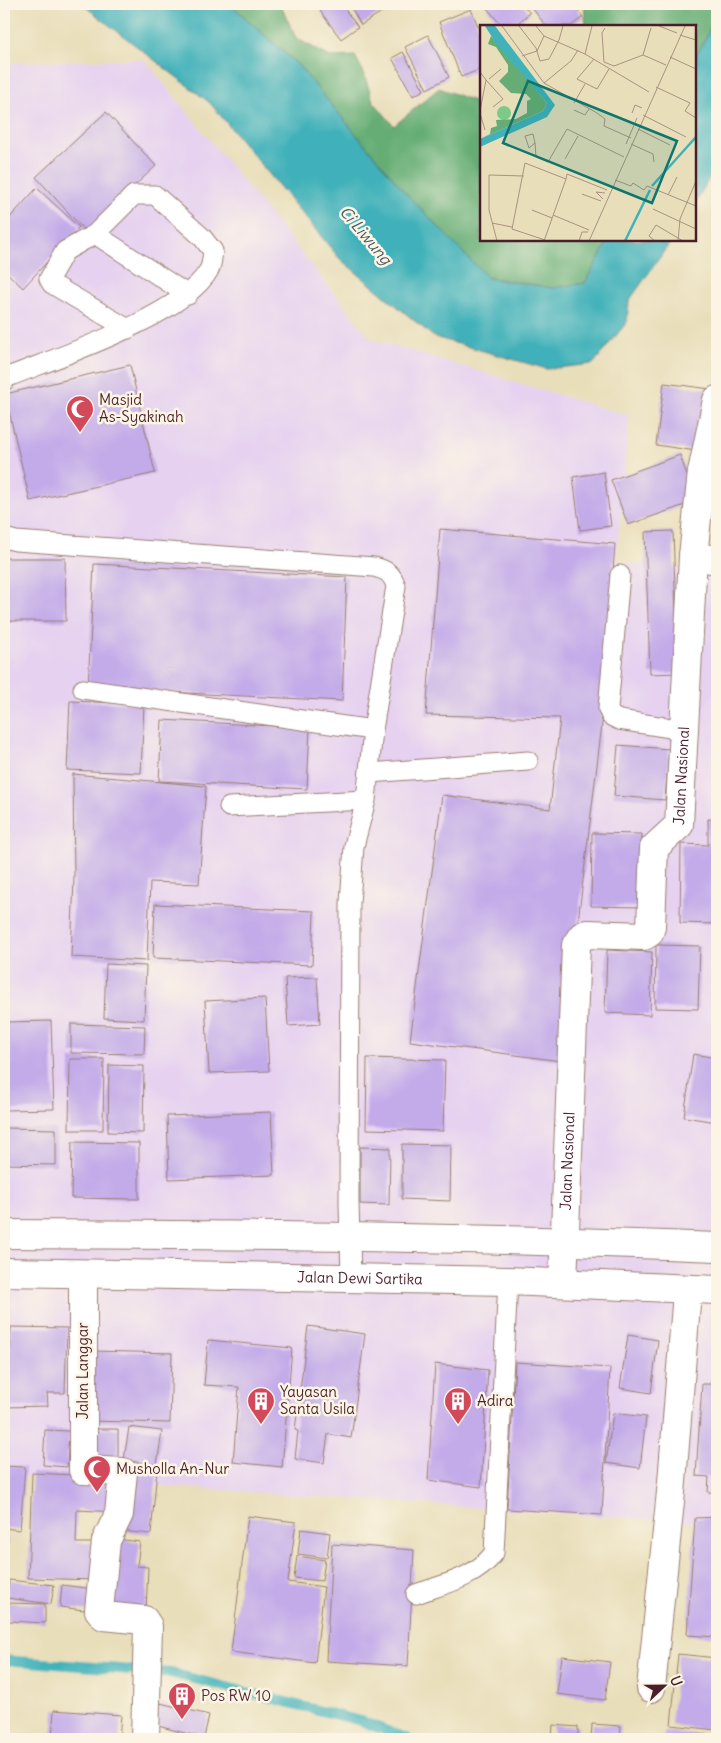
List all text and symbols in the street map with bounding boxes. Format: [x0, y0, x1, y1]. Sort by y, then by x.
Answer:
inset map [480, 25, 696, 241]
water label: Ci Liwung [336, 202, 397, 269]
place label: Masjid As-Syakinah [99, 390, 184, 426]
mosque icon: Masjid As-Syakinah [65, 394, 95, 433]
street label: Jalan Nasional [669, 726, 693, 825]
street label: Jalan Nasional [556, 1111, 579, 1211]
street label: Jalan Dewi Sartika [297, 1267, 423, 1288]
street label: Jalan Langgar [73, 1322, 92, 1420]
place label: Yayasan Santa Usila [280, 1382, 355, 1418]
building icon: Yayasan Santa Usila [246, 1386, 276, 1425]
building icon: Adira [443, 1386, 473, 1425]
place label: Adira [477, 1391, 514, 1410]
mosque icon: Musholla An-Nur [82, 1454, 112, 1493]
place label: Musholla An-Nur [116, 1459, 229, 1478]
north arrow [638, 1660, 688, 1710]
text: U [666, 1673, 686, 1689]
building icon: Pos RW 10 [167, 1681, 197, 1720]
place label: Pos RW 10 [201, 1686, 271, 1705]

